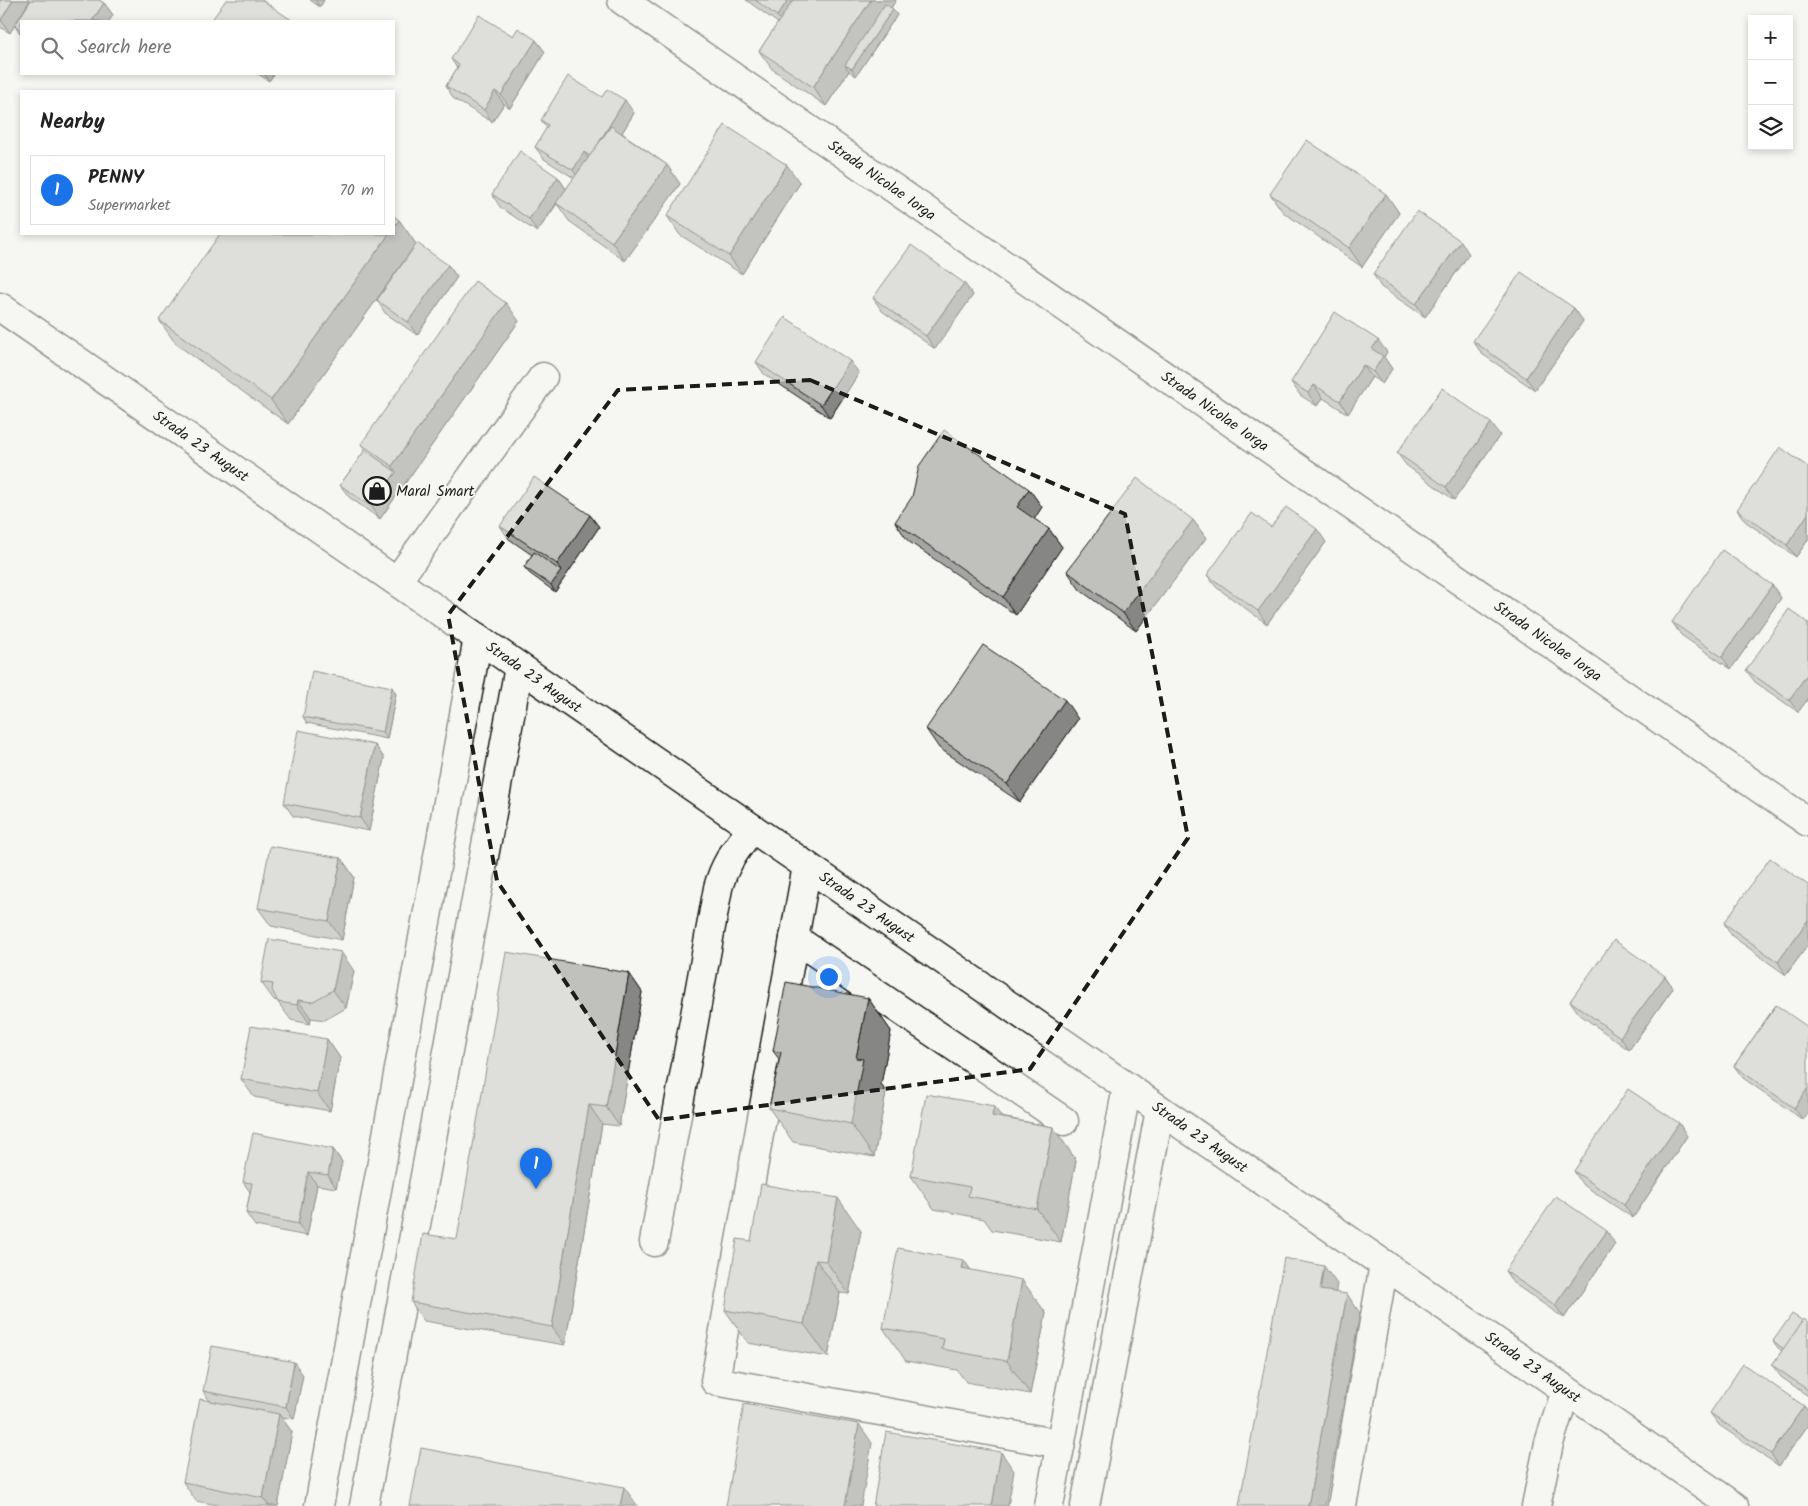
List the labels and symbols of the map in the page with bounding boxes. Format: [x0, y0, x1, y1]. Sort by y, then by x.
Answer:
street label: Strada Nicolae Iorga [822, 134, 941, 227]
street label: Strada Nicolae Iorga [1155, 365, 1274, 458]
street label: Strada 23 August [147, 405, 254, 489]
shop icon: Maral Smart [362, 476, 392, 506]
place label: Maral Smart [396, 480, 474, 504]
street label: Strada Nicolae Iorga [1488, 595, 1607, 688]
street label: Strada 23 August [480, 636, 587, 720]
street label: Strada 23 August [813, 866, 920, 950]
your location [816, 964, 842, 990]
street label: Strada 23 August [1146, 1096, 1253, 1180]
pin: 1 [520, 1148, 552, 1189]
street label: Strada 23 August [1479, 1326, 1586, 1410]

